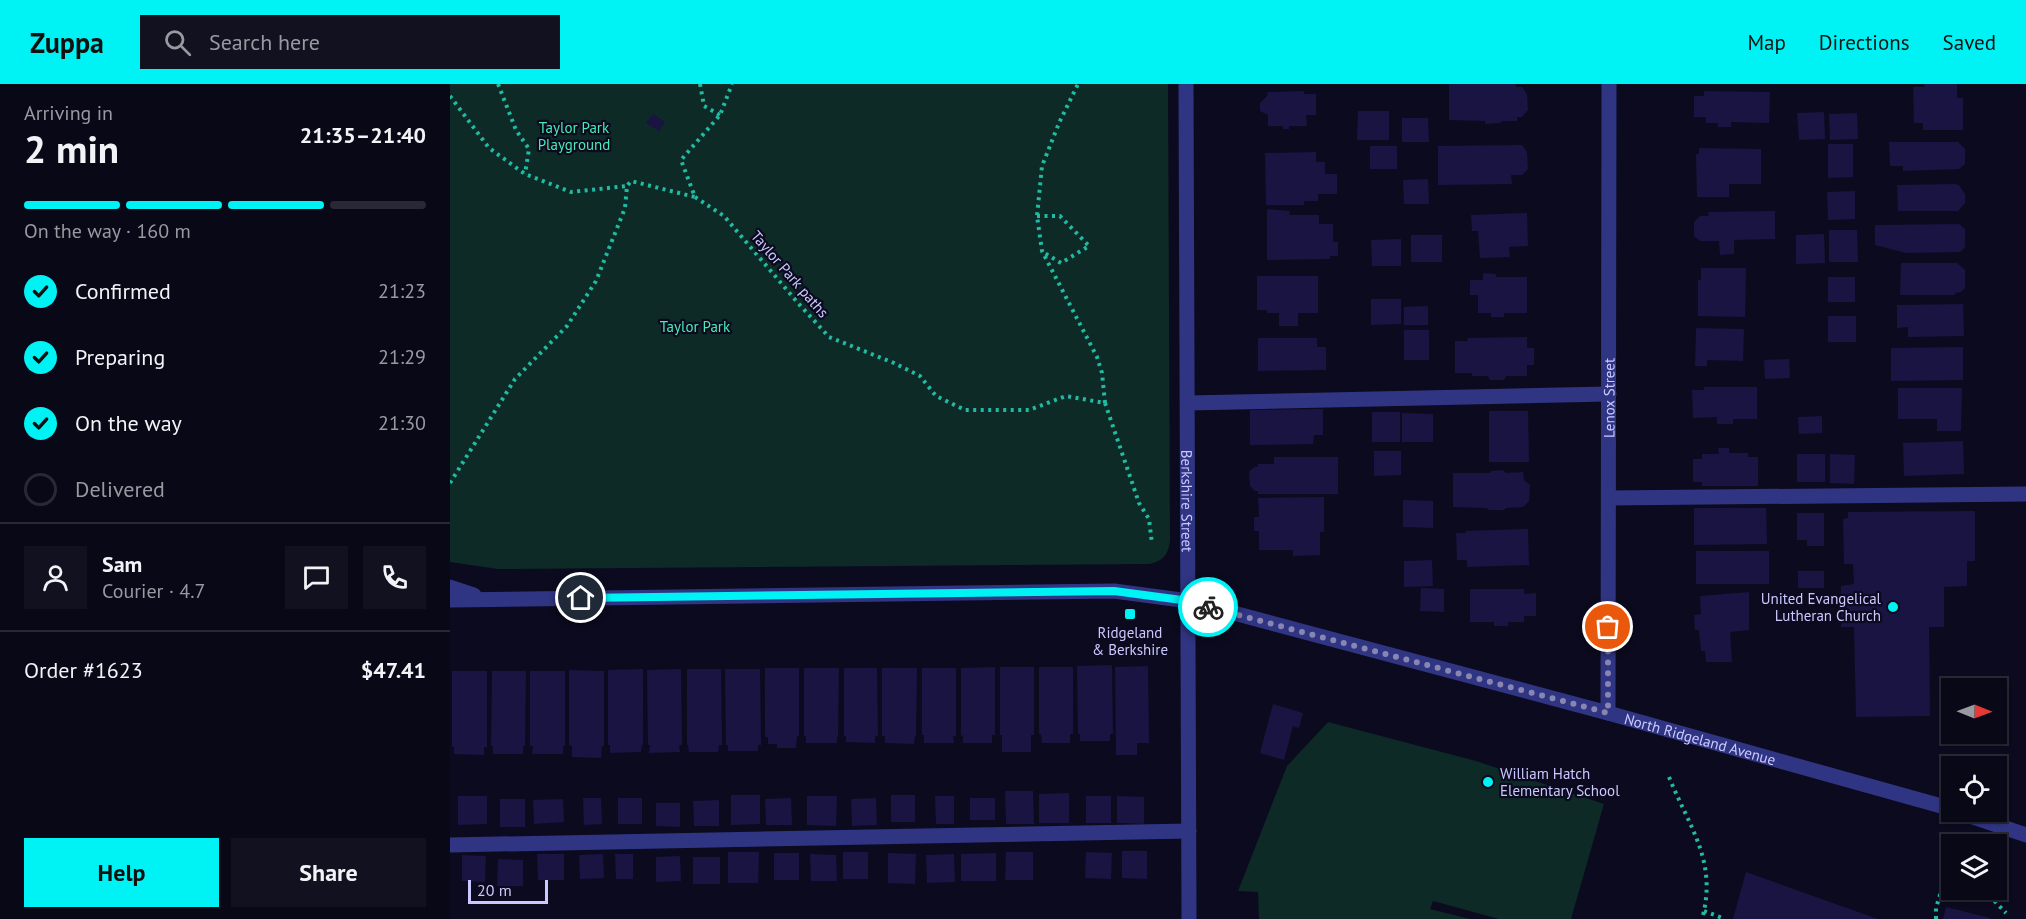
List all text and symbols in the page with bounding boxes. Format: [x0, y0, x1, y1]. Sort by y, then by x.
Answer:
search box [140, 15, 560, 69]
text: Zuppa [30, 24, 104, 61]
icon: search [161, 26, 194, 59]
text: Search here [209, 28, 320, 56]
text: Map [1747, 29, 1786, 56]
text: Directions [1819, 29, 1910, 56]
text: Saved [1943, 29, 1996, 56]
text: Arriving in [24, 100, 113, 126]
park label: Taylor Park Playground [538, 118, 610, 154]
text: 21:35–21:40 [300, 121, 426, 149]
text: 2 min [24, 123, 119, 174]
text: On the way · 160 m [24, 218, 191, 244]
street label: Taylor Park paths [747, 227, 833, 321]
icon: check [24, 275, 57, 308]
text: Confirmed [75, 277, 171, 305]
text: 21:23 [378, 278, 426, 304]
park label: Taylor Park [660, 317, 731, 336]
icon: check [24, 341, 57, 374]
text: Preparing [75, 343, 165, 371]
text: 21:29 [378, 344, 426, 370]
street label: Lenox Street [1599, 358, 1618, 438]
icon: check [24, 407, 57, 440]
text: On the way [75, 409, 182, 437]
text: 21:30 [378, 410, 426, 436]
street label: Berkshire Street [1178, 450, 1197, 552]
text: Delivered [75, 475, 165, 503]
button: person [24, 546, 87, 609]
button: chat [285, 546, 348, 609]
button: phone [363, 546, 426, 609]
text: Sam [102, 550, 142, 578]
pin [555, 572, 606, 623]
courier [1178, 577, 1238, 637]
text: Courier · 4.7 [102, 578, 205, 604]
icon: home [564, 581, 597, 614]
place label: United Evangelical Lutheran Church [1761, 589, 1882, 625]
icon: bike [1192, 591, 1225, 624]
marker: United Evangelical Lutheran Church [1886, 600, 1900, 614]
pin [1582, 601, 1633, 652]
marker: Ridgeland & Berkshire [1123, 607, 1137, 621]
icon: bag [1591, 610, 1624, 643]
place label: Ridgeland & Berkshire [1092, 623, 1168, 659]
text: Order #1623 [24, 656, 143, 684]
text: $47.41 [361, 656, 426, 684]
north arrow [1941, 678, 2007, 744]
map controls [1941, 678, 2007, 900]
street label: North Ridgeland Avenue [1622, 709, 1778, 769]
button: locate [1941, 756, 2007, 822]
place label: William Hatch Elementary School [1500, 764, 1620, 800]
marker: William Hatch Elementary School [1481, 775, 1495, 789]
button: layers [1941, 834, 2007, 900]
button: Help [24, 838, 219, 907]
button: Share [231, 838, 426, 907]
scale bar [468, 877, 548, 904]
text: 20 m [477, 880, 512, 900]

